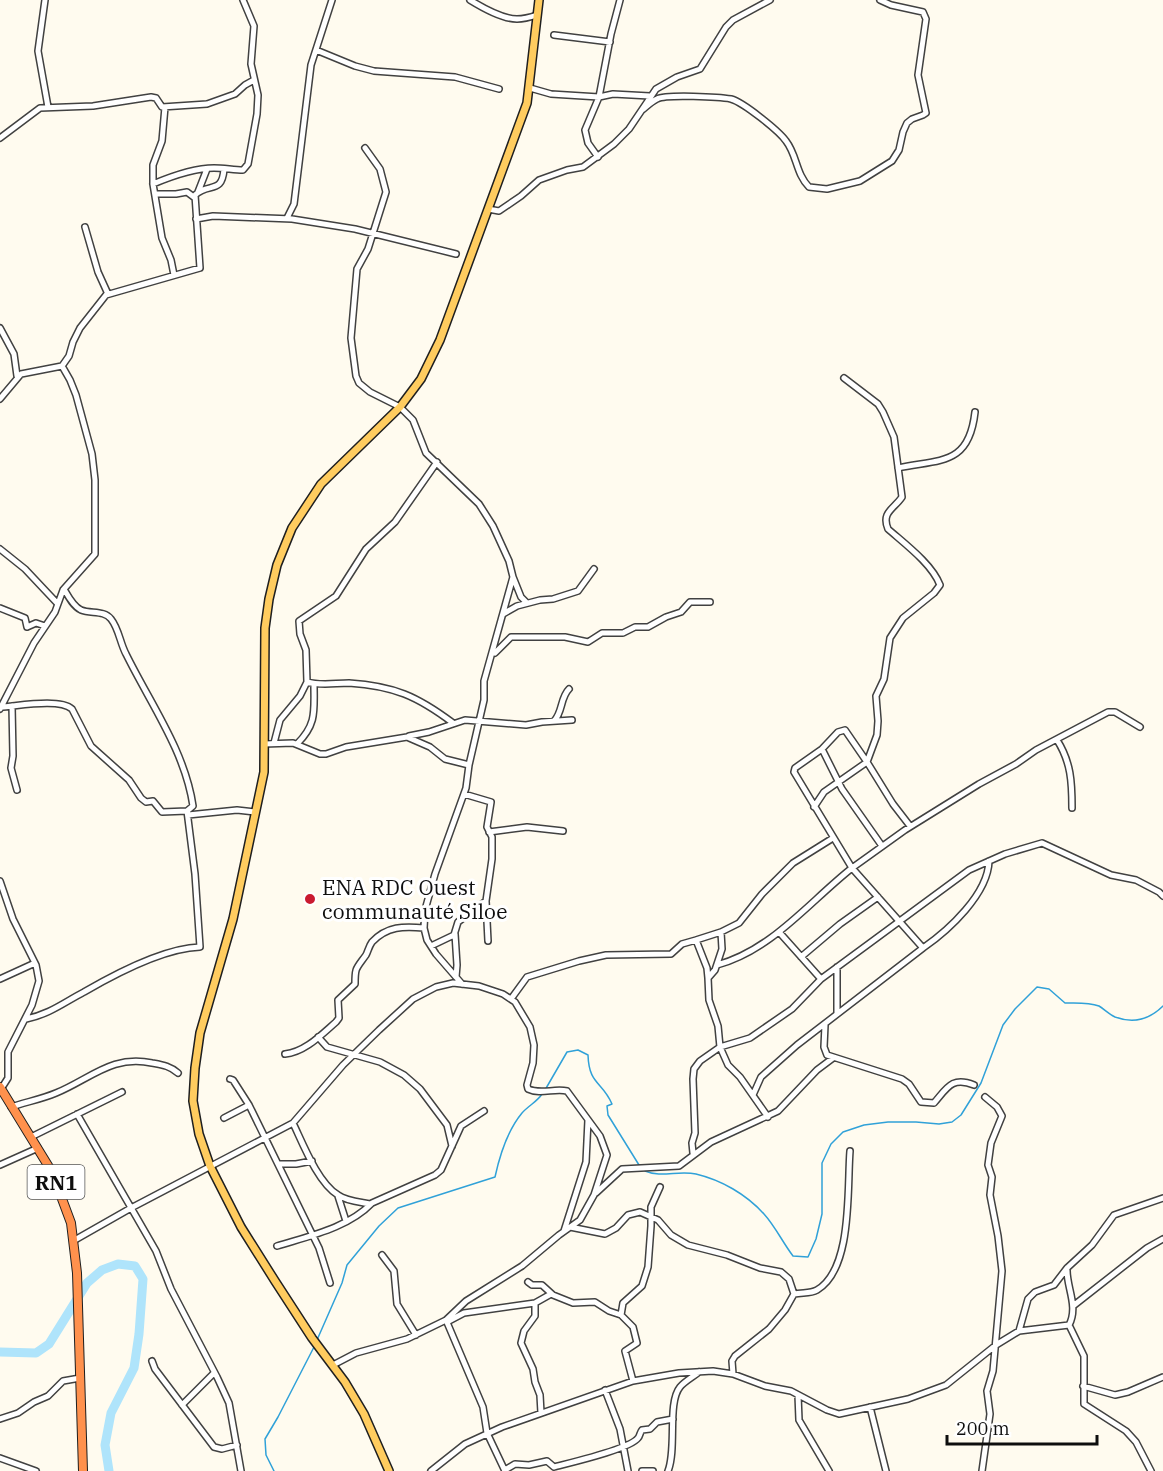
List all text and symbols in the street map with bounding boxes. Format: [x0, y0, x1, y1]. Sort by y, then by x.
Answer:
place label: ENA RDC Ouest communauté Siloe [322, 873, 507, 925]
marker: ENA RDC Ouest communauté Siloe [303, 892, 317, 906]
road number: RN1 [28, 1165, 84, 1199]
scale bar [947, 1408, 1097, 1446]
text: 200 m [956, 1417, 1010, 1440]

